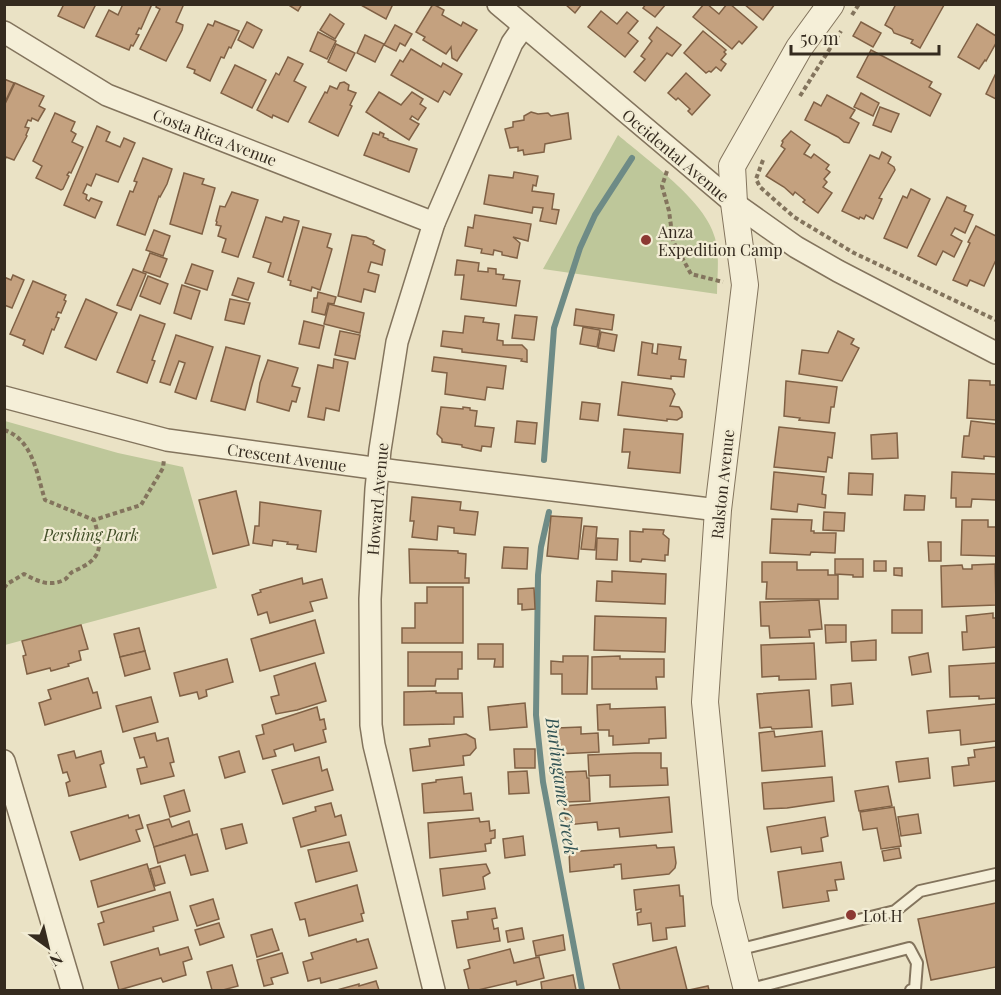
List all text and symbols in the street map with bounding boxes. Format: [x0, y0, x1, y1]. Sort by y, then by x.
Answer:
scale bar [791, 18, 940, 56]
text: 50 m [800, 26, 839, 50]
street label: Costa Rica Avenue [150, 104, 280, 170]
street label: Occidental Avenue [618, 104, 734, 206]
place label: Anza Expedition Camp [657, 221, 783, 260]
marker: Anza Expedition Camp [639, 233, 653, 247]
street label: Ralston Avenue [706, 428, 738, 540]
street label: Crescent Avenue [226, 438, 348, 476]
street label: Howard Avenue [362, 442, 392, 556]
park label: Pershing Park [42, 524, 139, 545]
water label: Burlingame Creek [540, 715, 584, 856]
place label: Lot H [863, 905, 903, 926]
marker: Lot H [844, 908, 858, 922]
north arrow [18, 917, 78, 977]
text: N [46, 948, 67, 972]

